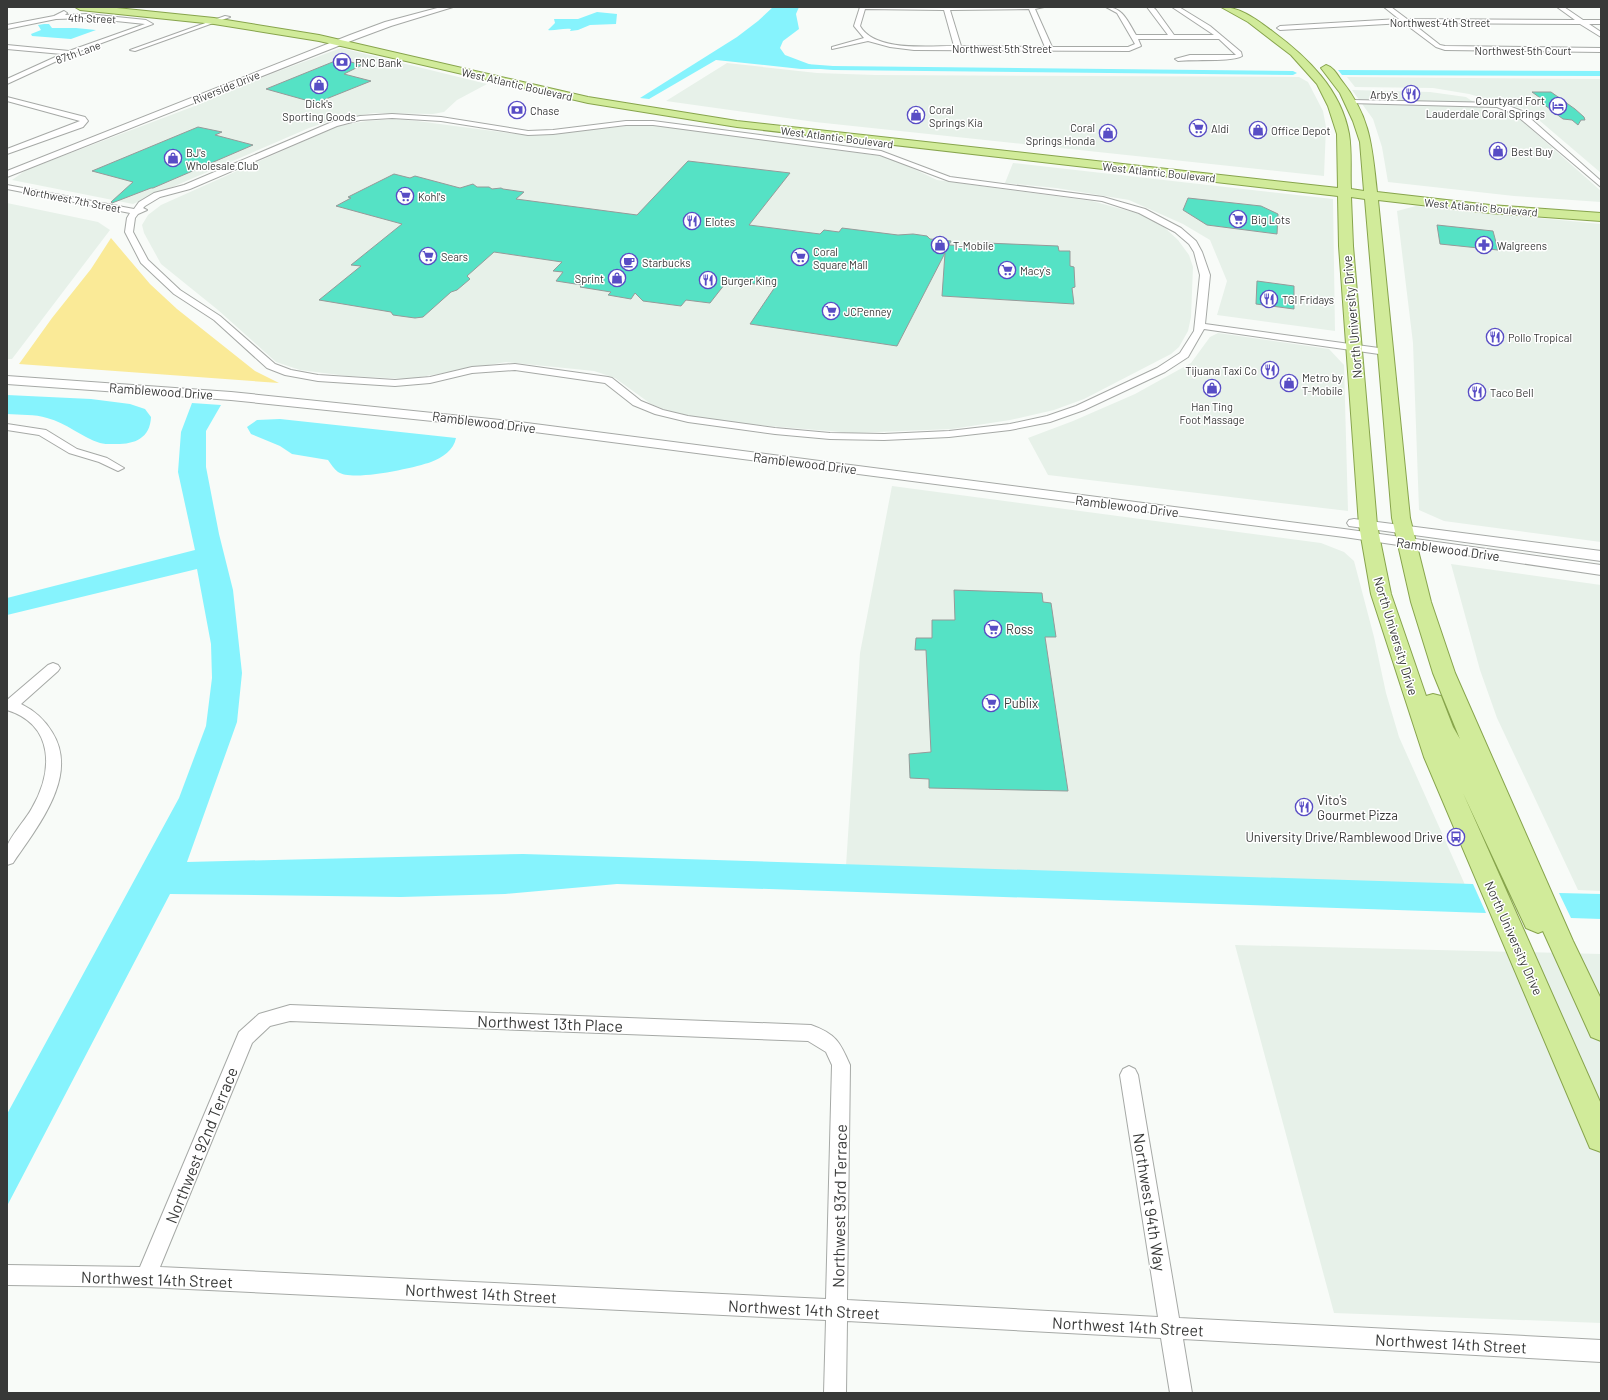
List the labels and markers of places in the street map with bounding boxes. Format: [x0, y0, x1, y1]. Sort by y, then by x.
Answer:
bank icon: PNC Bank [332, 52, 352, 72]
place label: PNC Bank [355, 56, 402, 69]
shop icon: Dick's Sporting Goods [309, 75, 329, 95]
restaurant icon: Arby's [1401, 84, 1421, 104]
place label: Arby's [1370, 88, 1398, 101]
place label: Courtyard Fort Lauderdale Coral Springs [1426, 94, 1545, 120]
hotel icon: Courtyard Fort Lauderdale Coral Springs [1548, 96, 1568, 116]
place label: Dick's Sporting Goods [282, 97, 356, 123]
bank icon: Chase [507, 100, 527, 120]
place label: Coral Springs Kia [929, 103, 983, 129]
place label: Chase [530, 104, 560, 117]
shop icon: Coral Springs Kia [906, 105, 926, 125]
supermarket icon: Aldi [1188, 118, 1208, 138]
shop icon: Office Depot [1248, 120, 1268, 140]
place label: Coral Springs Honda [1026, 121, 1095, 147]
place label: Aldi [1211, 122, 1229, 135]
shop icon: Coral Springs Honda [1098, 123, 1118, 143]
place label: Office Depot [1271, 124, 1331, 137]
shop icon: Best Buy [1488, 141, 1508, 161]
place label: Best Buy [1511, 145, 1553, 158]
place label: BJ's Wholesale Club [186, 146, 258, 172]
shop icon: BJ's Wholesale Club [163, 148, 183, 168]
supermarket icon: Kohl's [395, 186, 415, 206]
place label: Kohl's [418, 190, 445, 203]
supermarket icon: Big Lots [1228, 209, 1248, 229]
restaurant icon: Elotes [682, 211, 702, 231]
place label: Big Lots [1251, 213, 1290, 226]
place label: Elotes [705, 215, 735, 228]
shop icon: T-Mobile [930, 235, 950, 255]
pharmacy icon: Walgreens [1474, 235, 1494, 255]
place label: T-Mobile [953, 239, 994, 252]
place label: Walgreens [1497, 239, 1547, 252]
place label: Coral Square Mall [813, 245, 868, 271]
supermarket icon: Sears [418, 246, 438, 266]
supermarket icon: Coral Square Mall [790, 247, 810, 267]
place label: Sears [441, 250, 468, 263]
cafe icon: Starbucks [619, 252, 639, 272]
place label: Starbucks [642, 256, 690, 269]
supermarket icon: Macy's [997, 260, 1017, 280]
place label: Macy's [1020, 264, 1051, 277]
shop icon: Sprint [607, 268, 627, 288]
restaurant icon: Burger King [698, 270, 718, 290]
place label: Sprint [575, 272, 604, 285]
place label: Burger King [721, 274, 777, 287]
restaurant icon: TGI Fridays [1259, 289, 1279, 309]
place label: TGI Fridays [1282, 293, 1334, 306]
supermarket icon: JCPenney [821, 301, 841, 321]
place label: JCPenney [844, 305, 892, 318]
restaurant icon: Pollo Tropical [1485, 327, 1505, 347]
place label: Pollo Tropical [1508, 331, 1572, 344]
restaurant icon: Tijuana Taxi Co [1260, 360, 1280, 380]
place label: Tijuana Taxi Co [1185, 364, 1257, 377]
place label: Metro by T-Mobile [1302, 371, 1343, 397]
shop icon: Metro by T-Mobile [1279, 373, 1299, 393]
shop icon: Han Ting Foot Massage [1202, 378, 1222, 398]
restaurant icon: Taco Bell [1467, 382, 1487, 402]
place label: Taco Bell [1490, 386, 1533, 399]
place label: Han Ting Foot Massage [1179, 400, 1245, 426]
supermarket icon: Ross [983, 619, 1003, 639]
place label: Ross [1006, 621, 1033, 637]
supermarket icon: Publix [981, 693, 1001, 713]
place label: Publix [1004, 695, 1038, 711]
place label: Vito's Gourmet Pizza [1317, 792, 1398, 823]
restaurant icon: Vito's Gourmet Pizza [1294, 797, 1314, 817]
bus stop icon: University Drive/Ramblewood Drive [1446, 827, 1466, 847]
place label: University Drive/Ramblewood Drive [1245, 829, 1443, 845]

